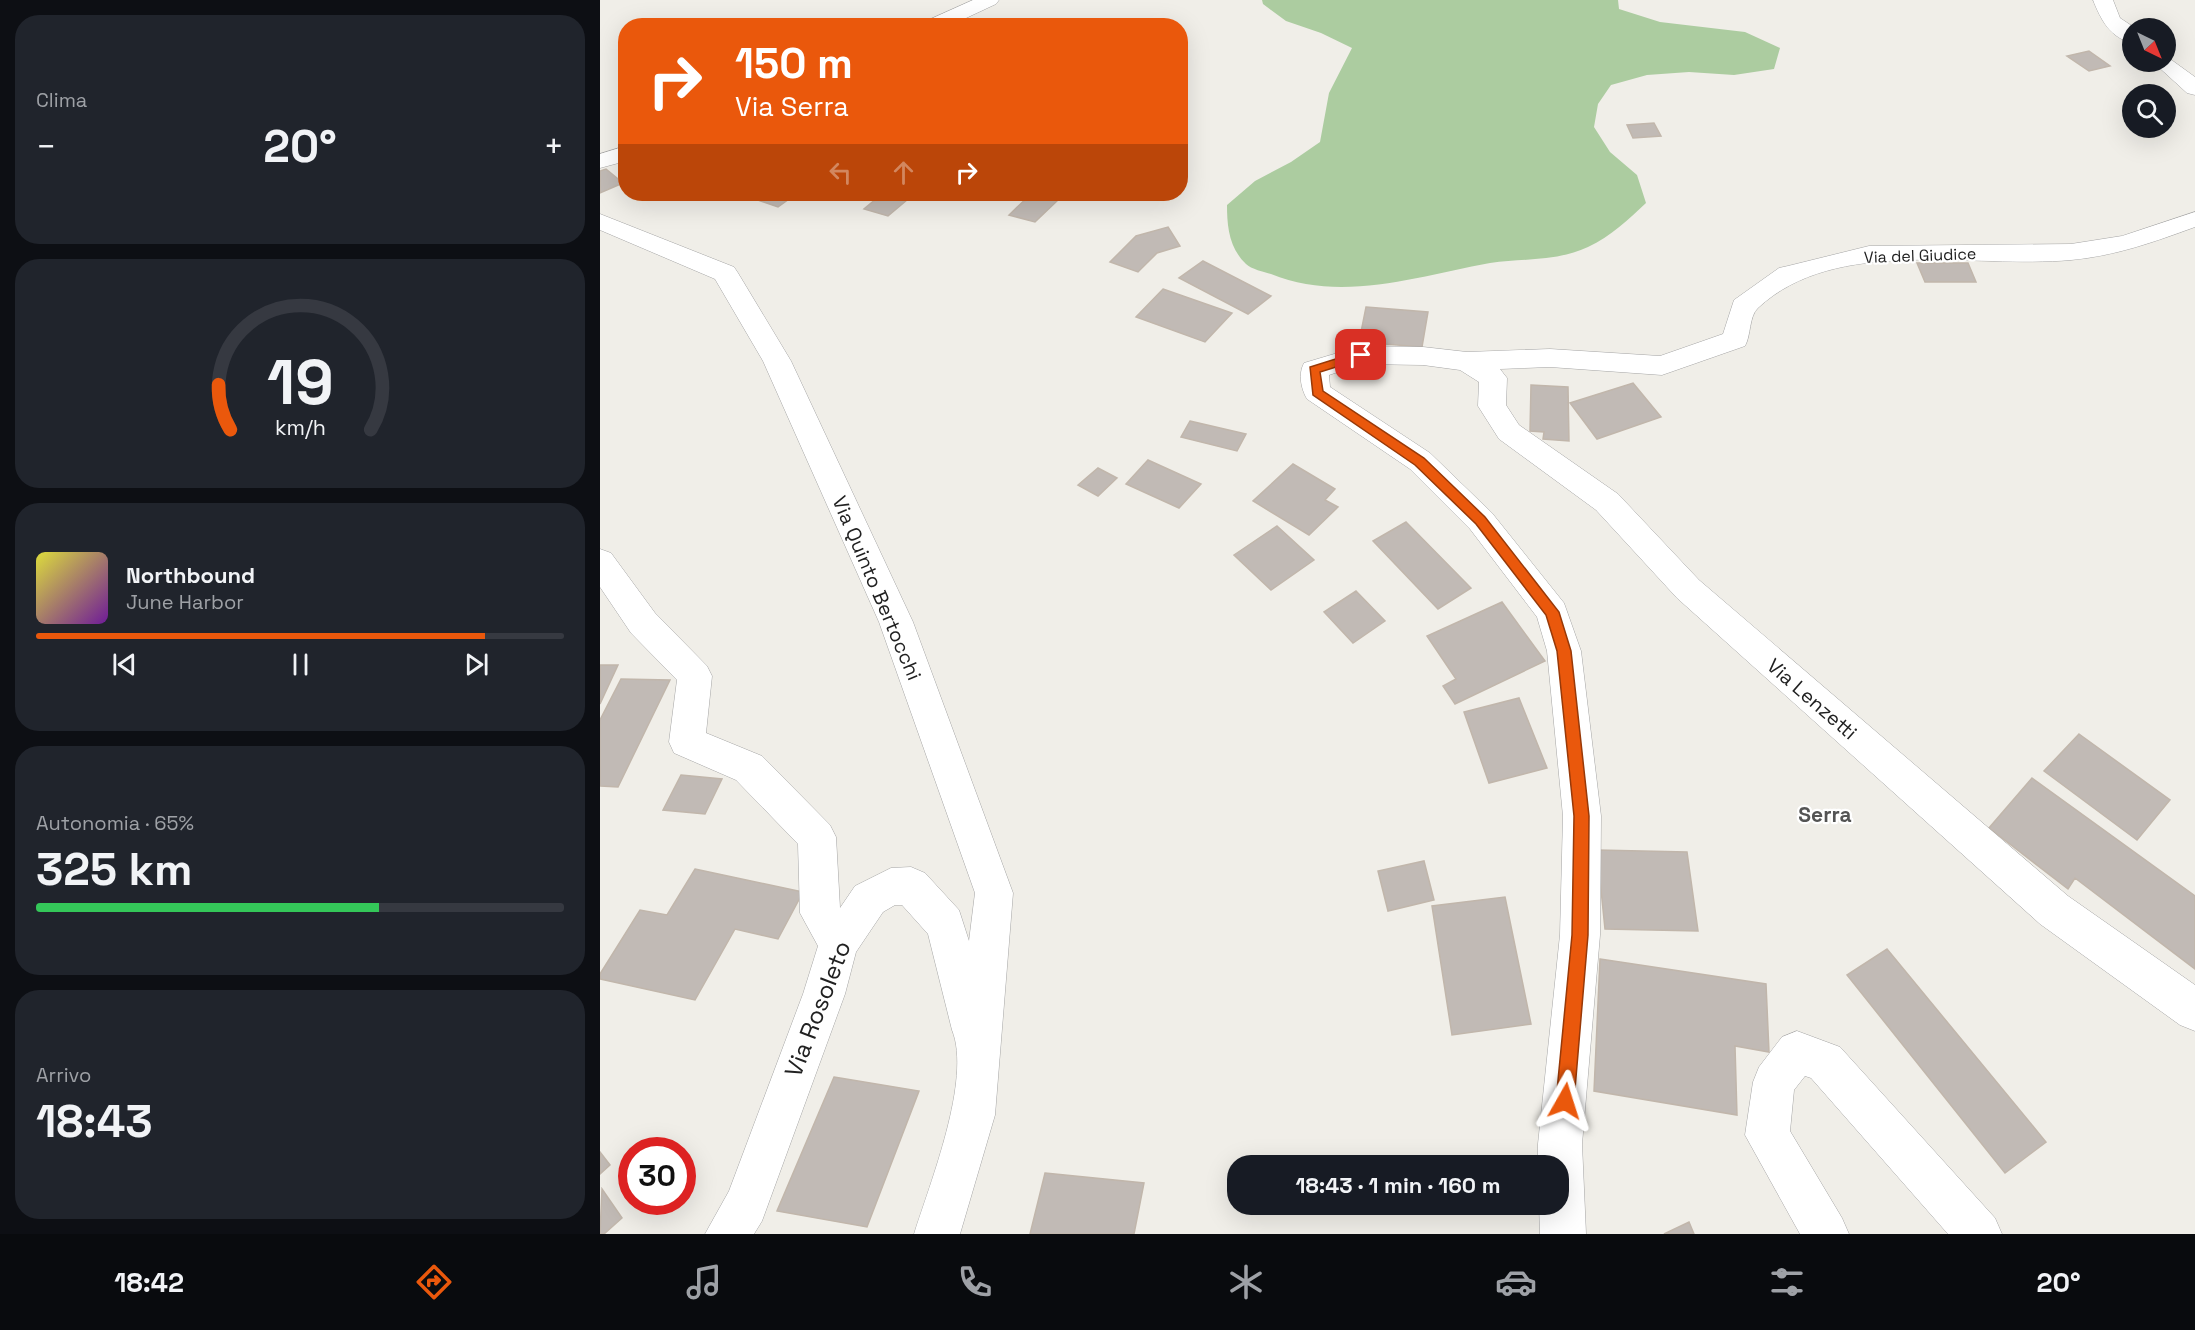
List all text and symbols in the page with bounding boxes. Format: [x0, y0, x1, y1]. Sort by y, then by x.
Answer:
north arrow [2122, 18, 2176, 72]
map controls [2122, 18, 2176, 138]
text: 150 m [735, 37, 853, 90]
icon: right [636, 42, 714, 120]
button: search [2122, 84, 2176, 138]
text: Clima [36, 87, 87, 113]
text: Via Serra [735, 89, 849, 124]
text: 20° [263, 118, 337, 175]
text: − [36, 126, 56, 168]
text: + [544, 126, 564, 168]
icon: left [824, 156, 857, 189]
icon: ahead [887, 156, 920, 189]
icon: right [950, 156, 983, 189]
street label: Via del Giudice [1863, 243, 1977, 268]
pin [1335, 329, 1386, 380]
icon: arrive [1344, 338, 1377, 371]
text: 19 [267, 343, 333, 422]
text: km/h [274, 415, 326, 442]
street label: Via Quinto Bertocchi [826, 492, 928, 684]
text: Northbound [126, 561, 255, 589]
text: June Harbor [126, 589, 244, 615]
icon: previous [108, 648, 141, 681]
icon: pause [284, 648, 317, 681]
icon: next [460, 648, 493, 681]
street label: Via Lenzetti [1761, 653, 1863, 745]
district label: Serra [1798, 801, 1852, 828]
text: Autonomia · 65% [36, 810, 194, 836]
text: 325 km [36, 841, 192, 898]
street label: Via Rosoleto [777, 936, 858, 1081]
text: Arrivo [36, 1062, 91, 1088]
position arrow [1533, 1069, 1597, 1133]
text: 18:43 [36, 1093, 153, 1150]
speed limit sign: 30 [618, 1137, 696, 1215]
text: 18:43 · 1 min · 160 m [1296, 1171, 1500, 1199]
icon: directions [413, 1261, 455, 1303]
icon: music [683, 1261, 725, 1303]
icon: phone [954, 1261, 996, 1303]
icon: climate [1225, 1261, 1267, 1303]
icon: car [1495, 1261, 1537, 1303]
icon: filters [1766, 1261, 1808, 1303]
text: 18:42 [114, 1265, 184, 1300]
text: 20° [2036, 1265, 2081, 1300]

